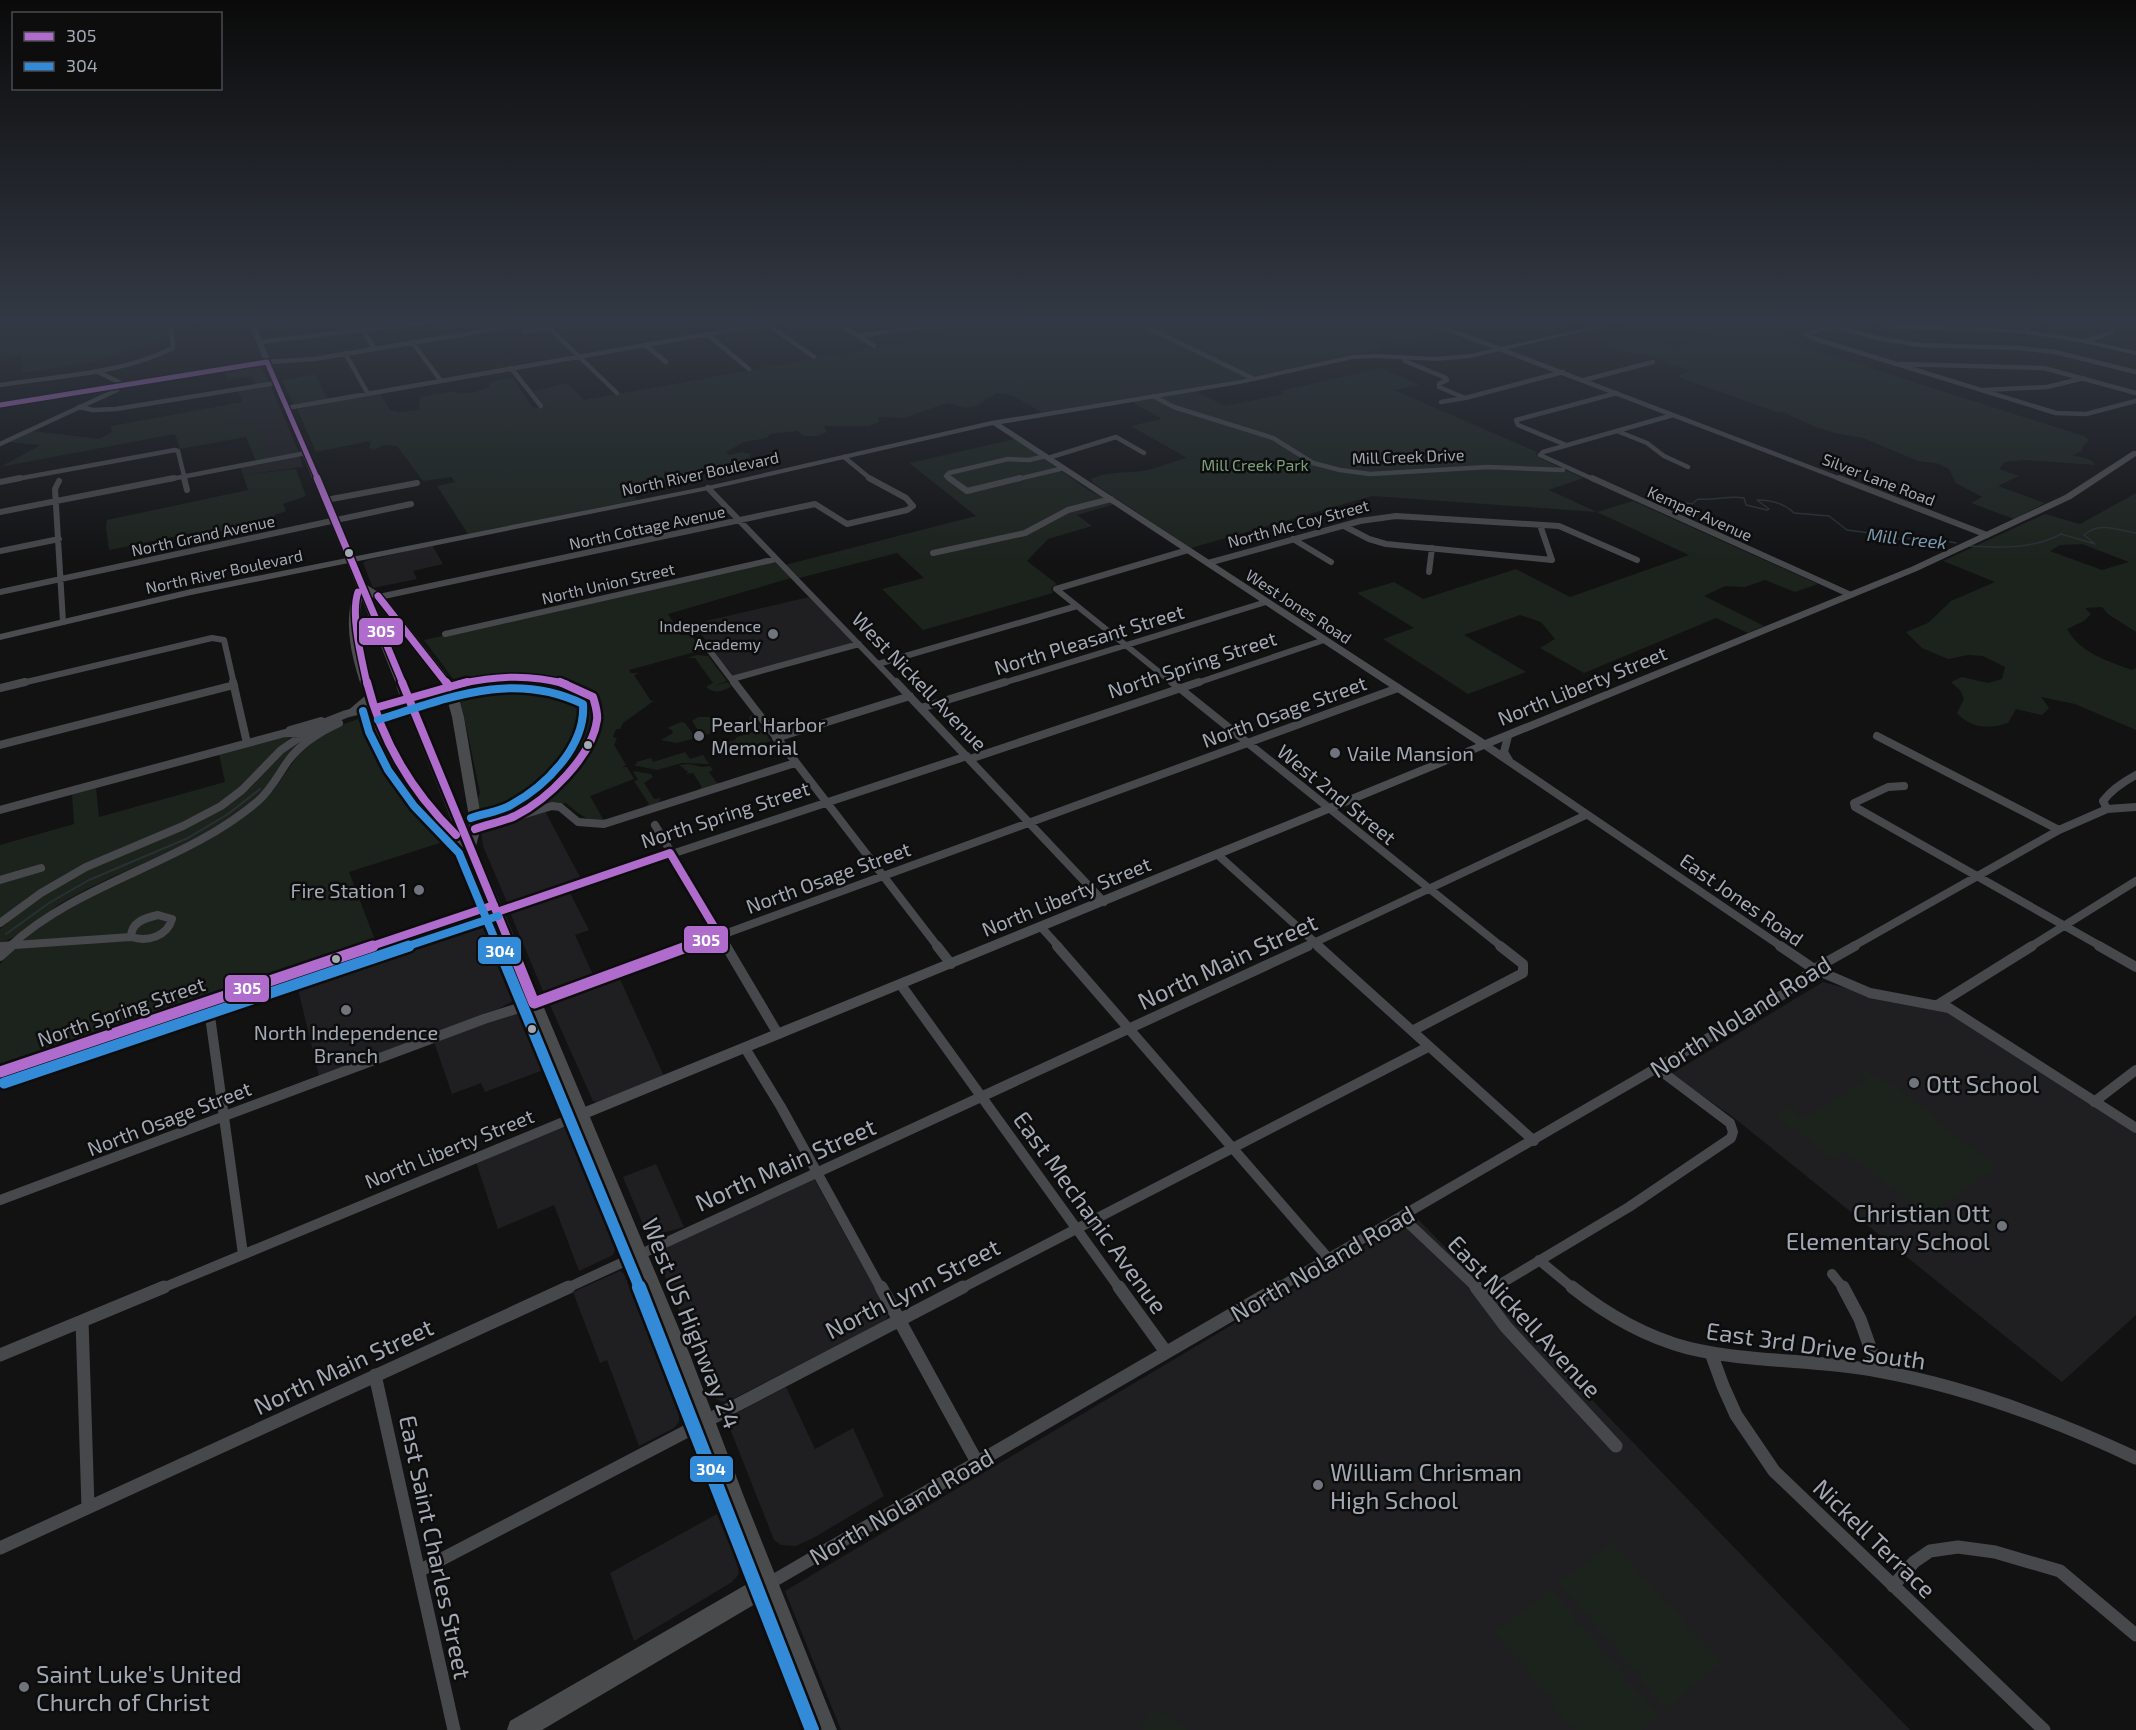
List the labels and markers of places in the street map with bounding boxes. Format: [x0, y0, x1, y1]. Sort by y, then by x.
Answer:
unlabelled marker [343, 547, 355, 559]
place label: Independence Academy [659, 616, 762, 653]
marker: Independence Academy [766, 627, 780, 641]
place label: Pearl Harbor Memorial [711, 712, 825, 759]
marker: Pearl Harbor Memorial [692, 729, 706, 743]
unlabelled marker [582, 739, 594, 751]
place label: Vaile Mansion [1347, 741, 1474, 765]
marker: Vaile Mansion [1328, 746, 1342, 760]
place label: Fire Station 1 [291, 878, 407, 902]
marker: Fire Station 1 [412, 883, 426, 897]
unlabelled marker [330, 953, 342, 965]
marker: North Independence Branch [339, 1003, 353, 1017]
place label: North Independence Branch [254, 1020, 438, 1067]
unlabelled marker [526, 1023, 538, 1035]
place label: Ott School [1926, 1069, 2039, 1098]
marker: Ott School [1907, 1076, 1921, 1090]
place label: Christian Ott Elementary School [1786, 1198, 1990, 1255]
marker: Christian Ott Elementary School [1995, 1219, 2009, 1233]
place label: William Chrisman High School [1330, 1457, 1522, 1514]
marker: William Chrisman High School [1311, 1478, 1325, 1492]
place label: Saint Luke's United Church of Christ [36, 1659, 242, 1716]
marker: Saint Luke's United Church of Christ [17, 1680, 31, 1694]

